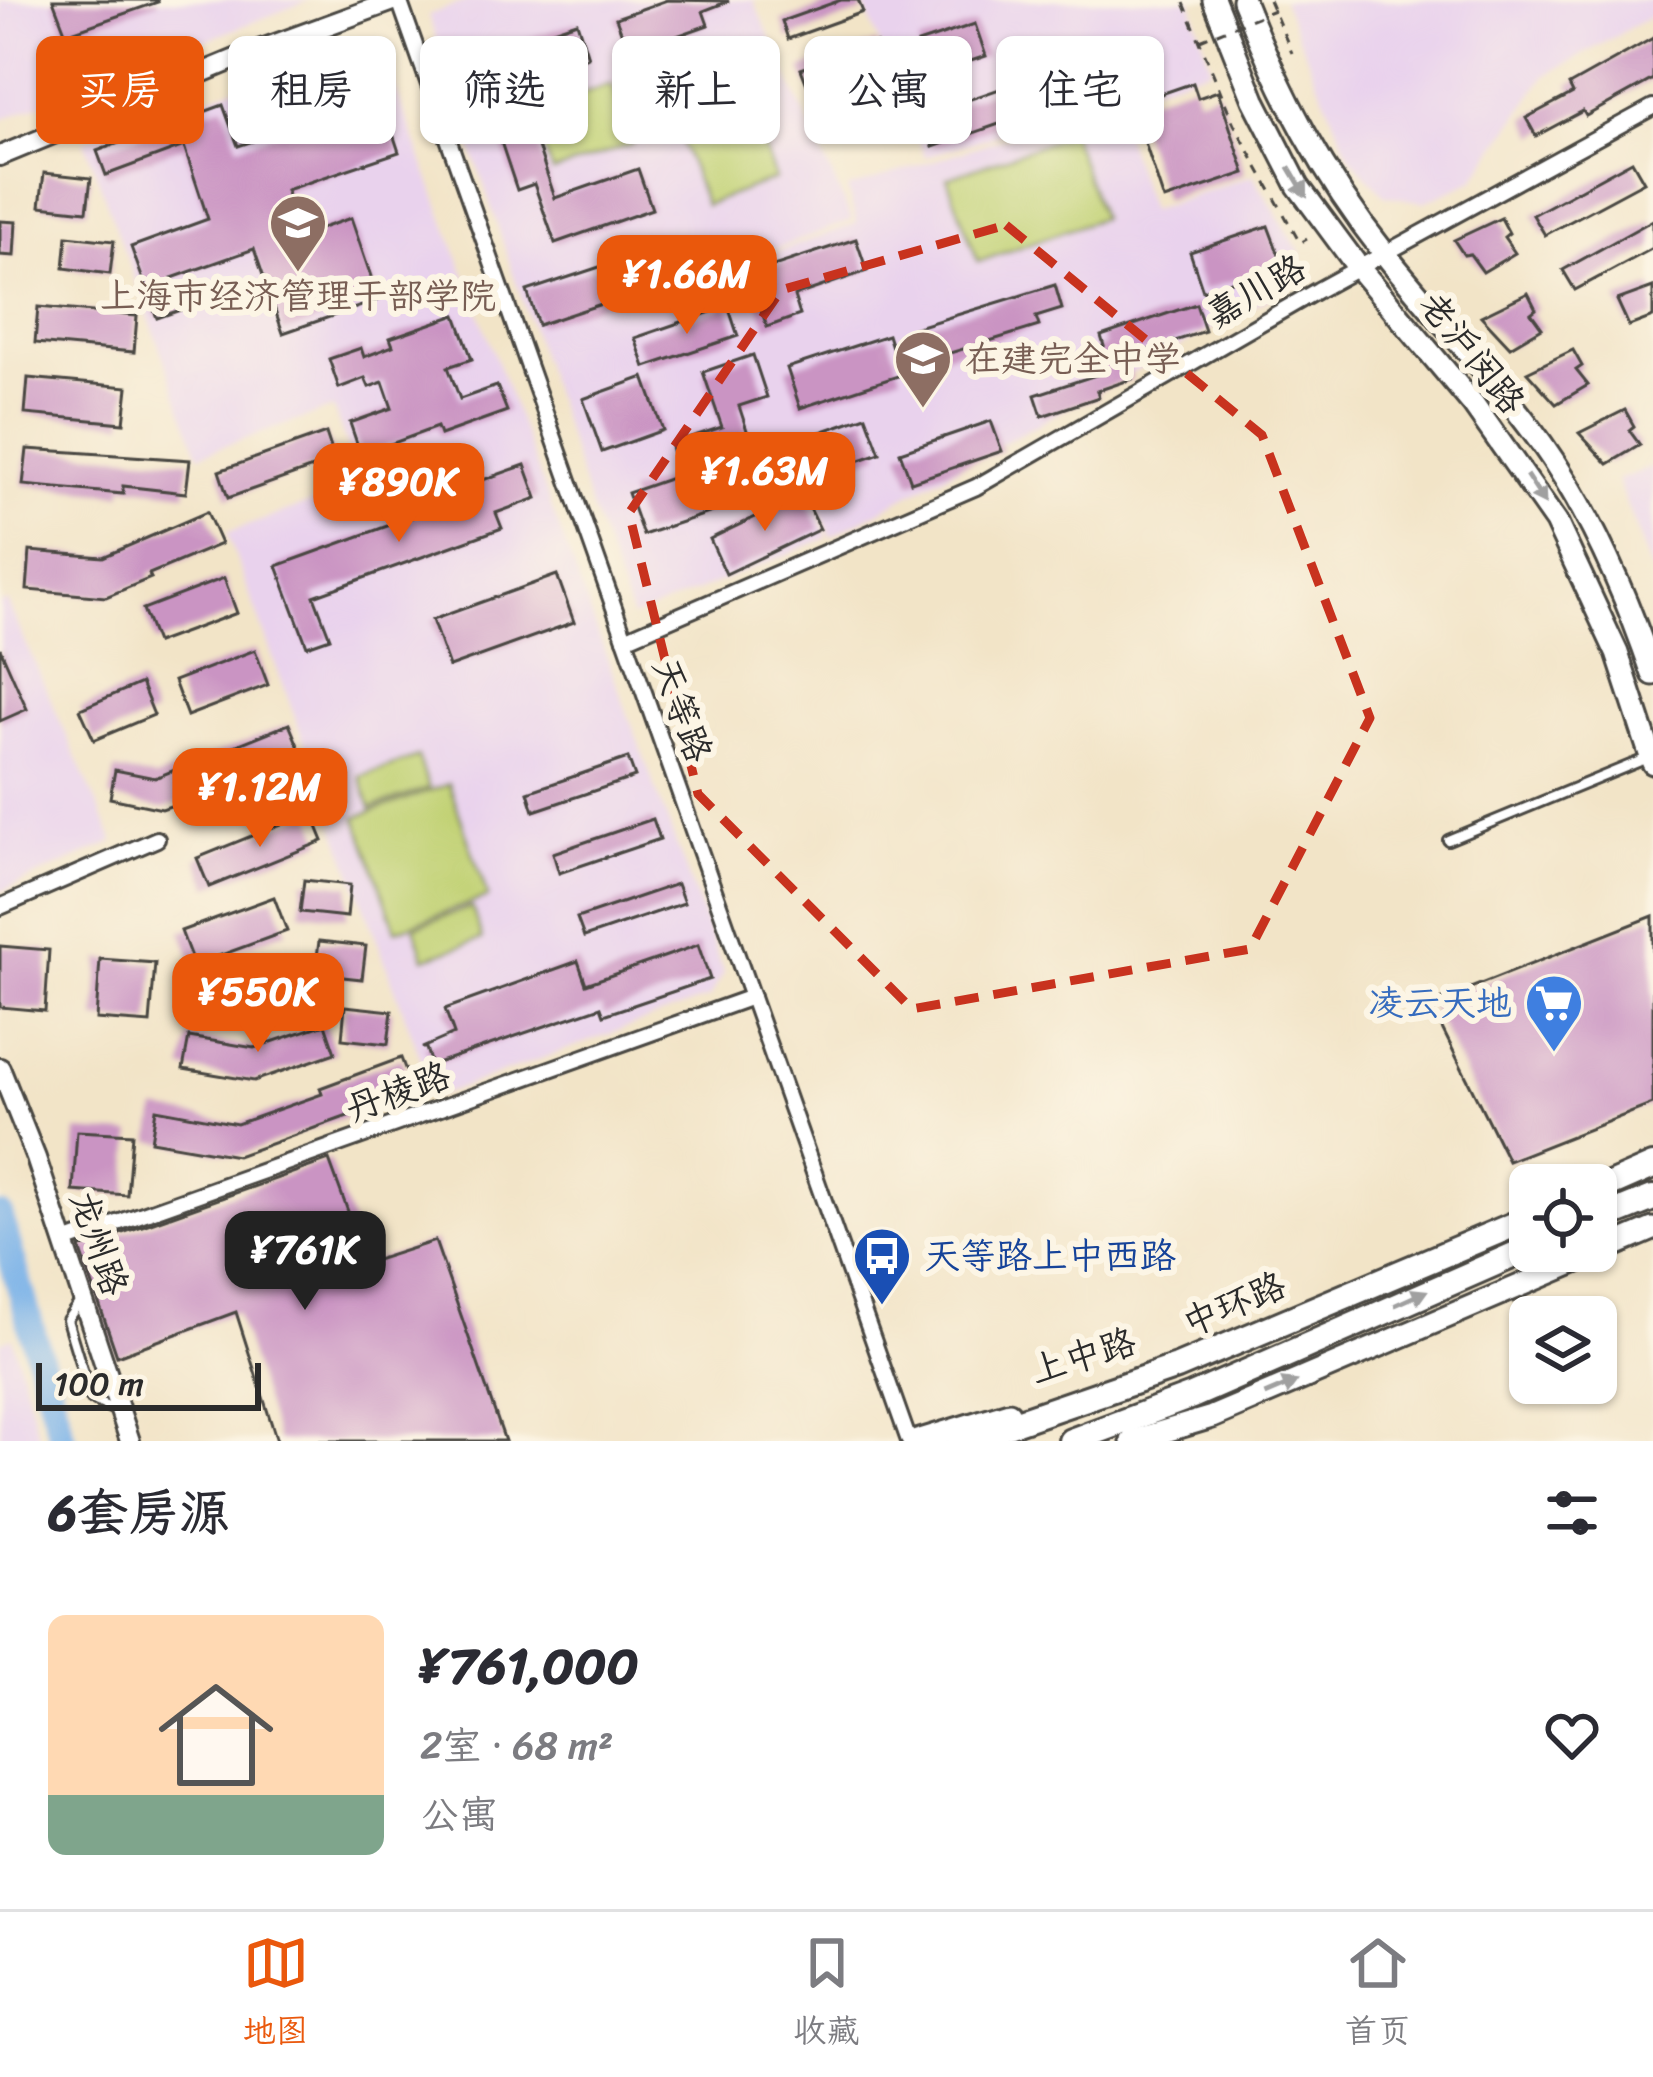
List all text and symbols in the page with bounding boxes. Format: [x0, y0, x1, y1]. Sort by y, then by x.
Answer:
chip: 买房 [36, 36, 204, 144]
chip: 租房 [228, 36, 396, 144]
chip: 筛选 [420, 36, 588, 144]
chip: 新上 [612, 36, 780, 144]
chip: 公寓 [804, 36, 972, 144]
chip: 住宅 [996, 36, 1164, 144]
one-way arrow [1287, 165, 1308, 199]
school or university icon: 上海市经济管理干部学院 [267, 192, 329, 274]
pin: ¥1.66M [589, 235, 785, 337]
street label: 嘉川路 [1193, 236, 1319, 346]
text: ¥1.66M [624, 239, 750, 308]
place label: 上海市经济管理干部学院 [100, 264, 496, 328]
street label: 老沪闵路 [1402, 277, 1542, 429]
place label: 在建完全中学 [965, 327, 1181, 391]
school or university icon: 在建完全中学 [892, 328, 954, 410]
pin: ¥1.63M [667, 432, 863, 534]
text: ¥1.63M [702, 436, 828, 505]
pin: ¥890K [315, 443, 483, 545]
text: ¥890K [340, 447, 458, 516]
one-way arrow [1524, 473, 1546, 506]
street label: 天等路 [633, 648, 731, 772]
pin: ¥1.12M [162, 748, 358, 850]
text: ¥1.12M [199, 752, 321, 821]
pin: ¥550K [174, 953, 342, 1055]
text: ¥550K [199, 957, 317, 1026]
place label: 凌云天地 [1368, 971, 1512, 1035]
supermarket icon: 凌云天地 [1523, 972, 1585, 1054]
street label: 丹棱路 [336, 1043, 460, 1141]
map controls [1509, 1164, 1617, 1404]
button: locate [1509, 1164, 1617, 1272]
street label: 龙州路 [51, 1182, 147, 1304]
pin: ¥761K [221, 1211, 389, 1313]
text: ¥761K [252, 1215, 358, 1284]
place label: 天等路上中西路 [924, 1224, 1176, 1288]
bus stop icon: 天等路上中西路 [851, 1225, 913, 1307]
street label: 中环路 [1172, 1253, 1296, 1355]
one-way arrow [1394, 1288, 1429, 1308]
button: layers [1509, 1296, 1617, 1404]
street label: 上中路 [1022, 1310, 1144, 1402]
text: 100 m [54, 1355, 144, 1413]
scale bar [36, 1357, 261, 1410]
one-way arrow [1264, 1377, 1299, 1397]
text: 6套房源 [48, 1468, 230, 1558]
icon: filters [1539, 1480, 1605, 1546]
text: ¥761,000 [420, 1621, 639, 1711]
icon: home [144, 1663, 288, 1807]
icon: heart [1539, 1702, 1605, 1768]
text: 2室 · 68 m² [420, 1711, 613, 1780]
text: 公寓 [420, 1780, 498, 1849]
tab: 地图 [243, 1930, 309, 2060]
tab: 收藏 [794, 1930, 860, 2060]
tab: 首页 [1345, 1930, 1411, 2060]

